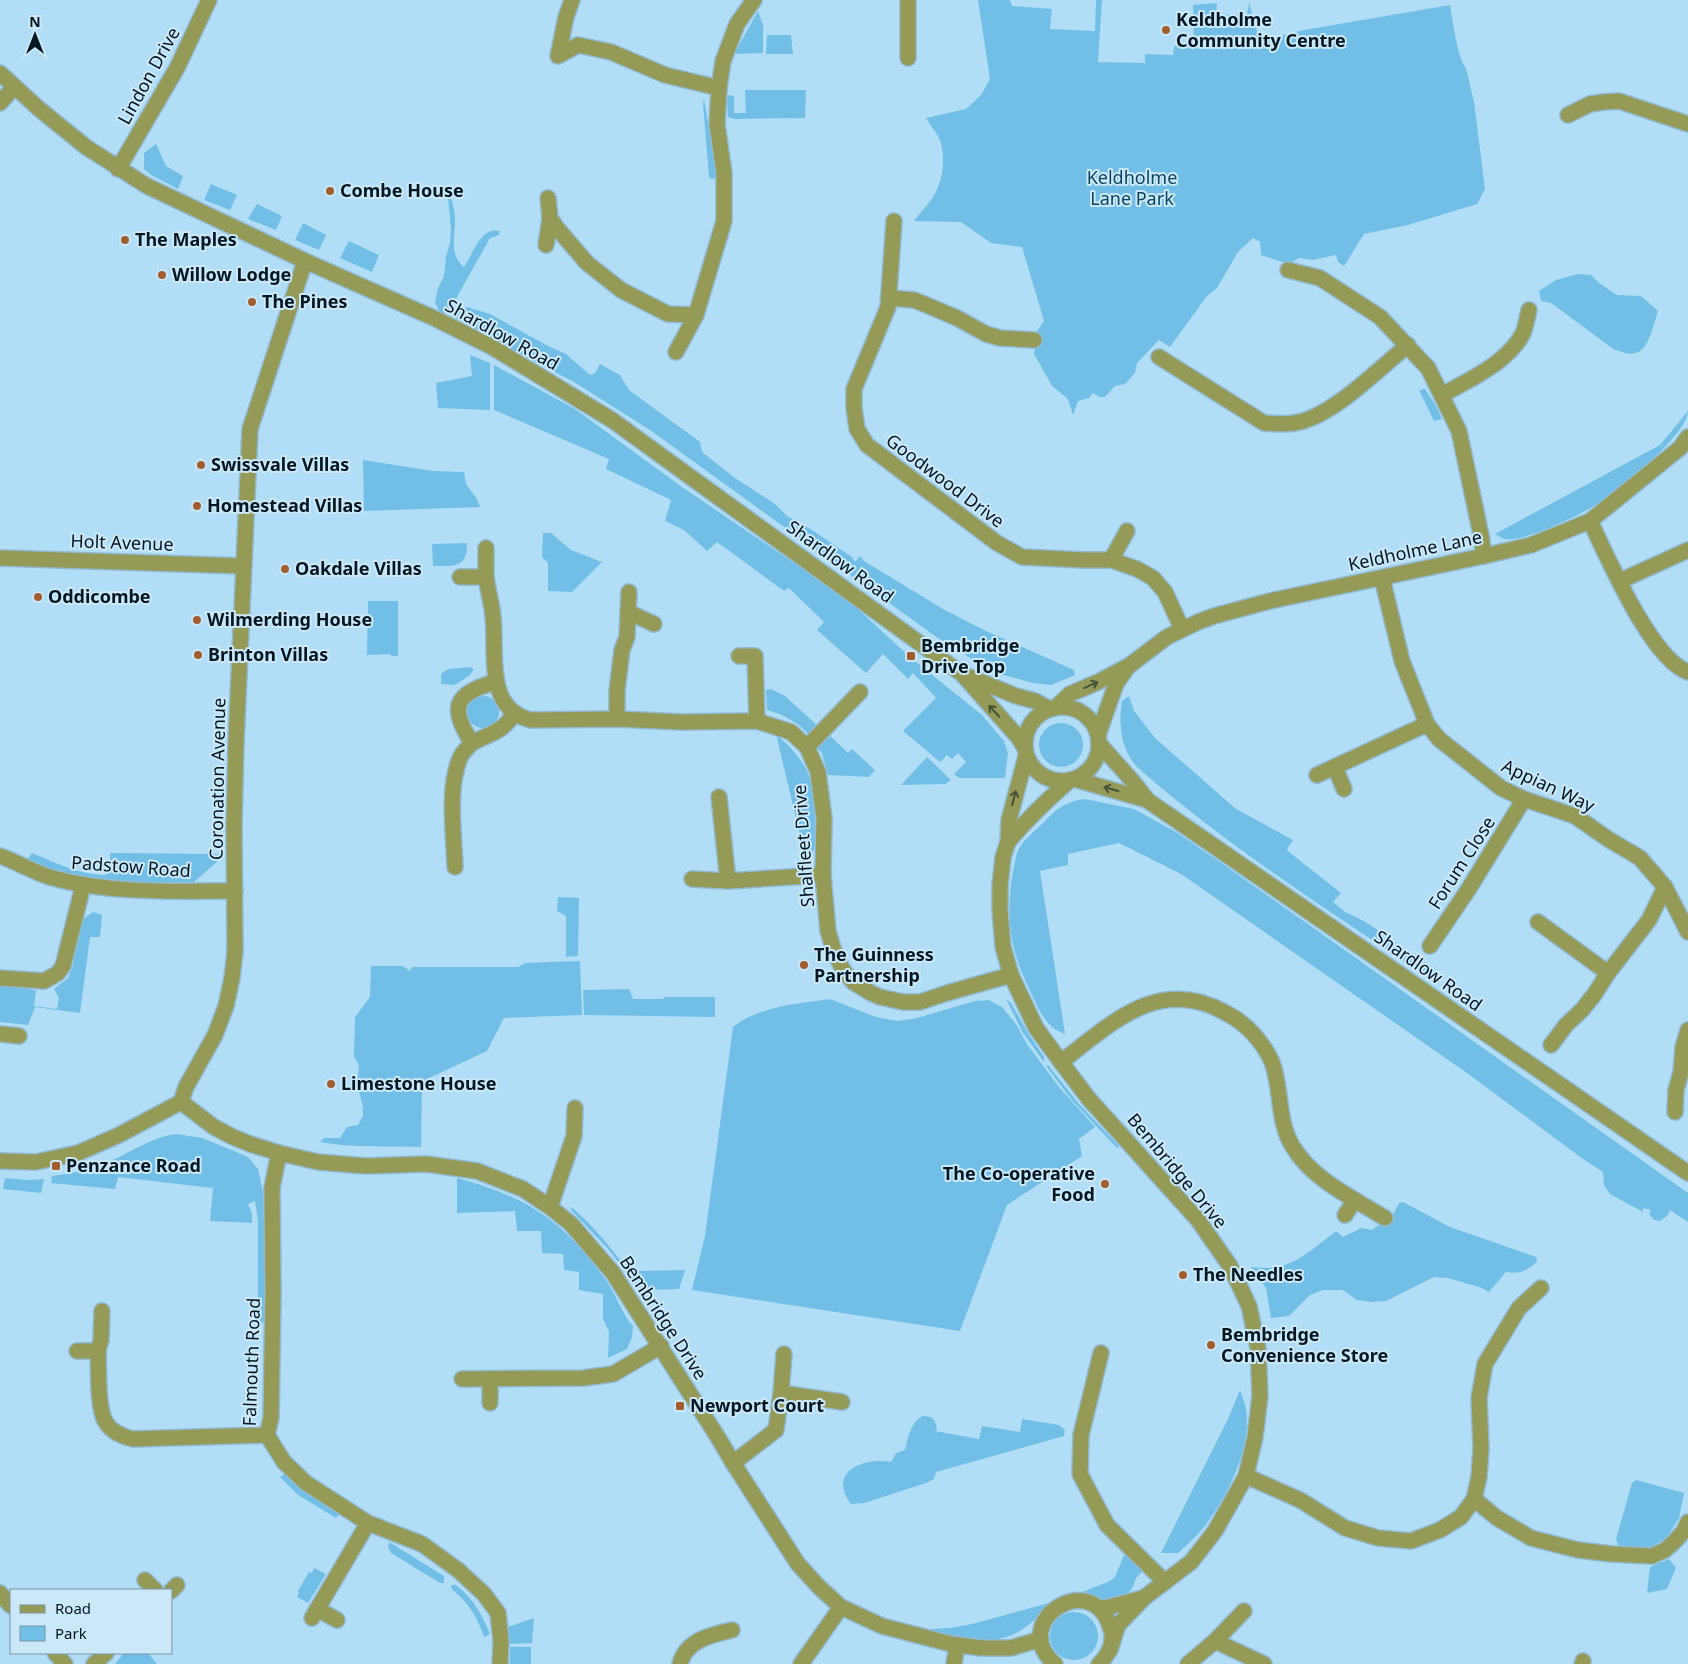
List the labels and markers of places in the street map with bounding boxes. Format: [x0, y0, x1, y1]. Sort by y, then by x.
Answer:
place label: Keldholme Community Centre [1176, 7, 1346, 52]
marker: Keldholme Community Centre [1160, 24, 1172, 36]
place label: Combe House [340, 178, 464, 202]
marker: Combe House [324, 185, 336, 197]
place label: The Maples [135, 227, 237, 251]
marker: The Maples [119, 234, 131, 246]
place label: Willow Lodge [172, 262, 291, 286]
marker: Willow Lodge [156, 269, 168, 281]
place label: The Pines [262, 289, 348, 313]
marker: The Pines [246, 296, 258, 308]
place label: Swissvale Villas [211, 452, 349, 476]
marker: Swissvale Villas [195, 459, 207, 471]
place label: Homestead Villas [207, 493, 362, 517]
marker: Homestead Villas [191, 500, 203, 512]
place label: Oakdale Villas [295, 556, 422, 580]
marker: Oakdale Villas [279, 563, 291, 575]
place label: Oddicombe [48, 584, 151, 608]
marker: Oddicombe [32, 591, 44, 603]
place label: Wilmerding House [207, 607, 372, 631]
marker: Wilmerding House [191, 614, 203, 626]
place label: Bembridge Drive Top [921, 633, 1020, 678]
place label: Brinton Villas [208, 642, 328, 666]
marker: Brinton Villas [192, 649, 204, 661]
marker: Bembridge Drive Top [905, 650, 917, 662]
place label: The Guinness Partnership [814, 942, 934, 987]
marker: The Guinness Partnership [798, 959, 810, 971]
place label: Limestone House [341, 1071, 496, 1095]
marker: Limestone House [325, 1078, 337, 1090]
place label: Penzance Road [66, 1153, 201, 1177]
marker: Penzance Road [50, 1160, 62, 1172]
place label: The Co-operative Food [943, 1161, 1095, 1206]
marker: The Co-operative Food [1099, 1178, 1111, 1190]
place label: The Needles [1193, 1262, 1303, 1286]
marker: The Needles [1177, 1269, 1189, 1281]
place label: Bembridge Convenience Store [1221, 1322, 1388, 1367]
marker: Bembridge Convenience Store [1205, 1339, 1217, 1351]
place label: Newport Court [690, 1393, 824, 1417]
marker: Newport Court [674, 1400, 686, 1412]

